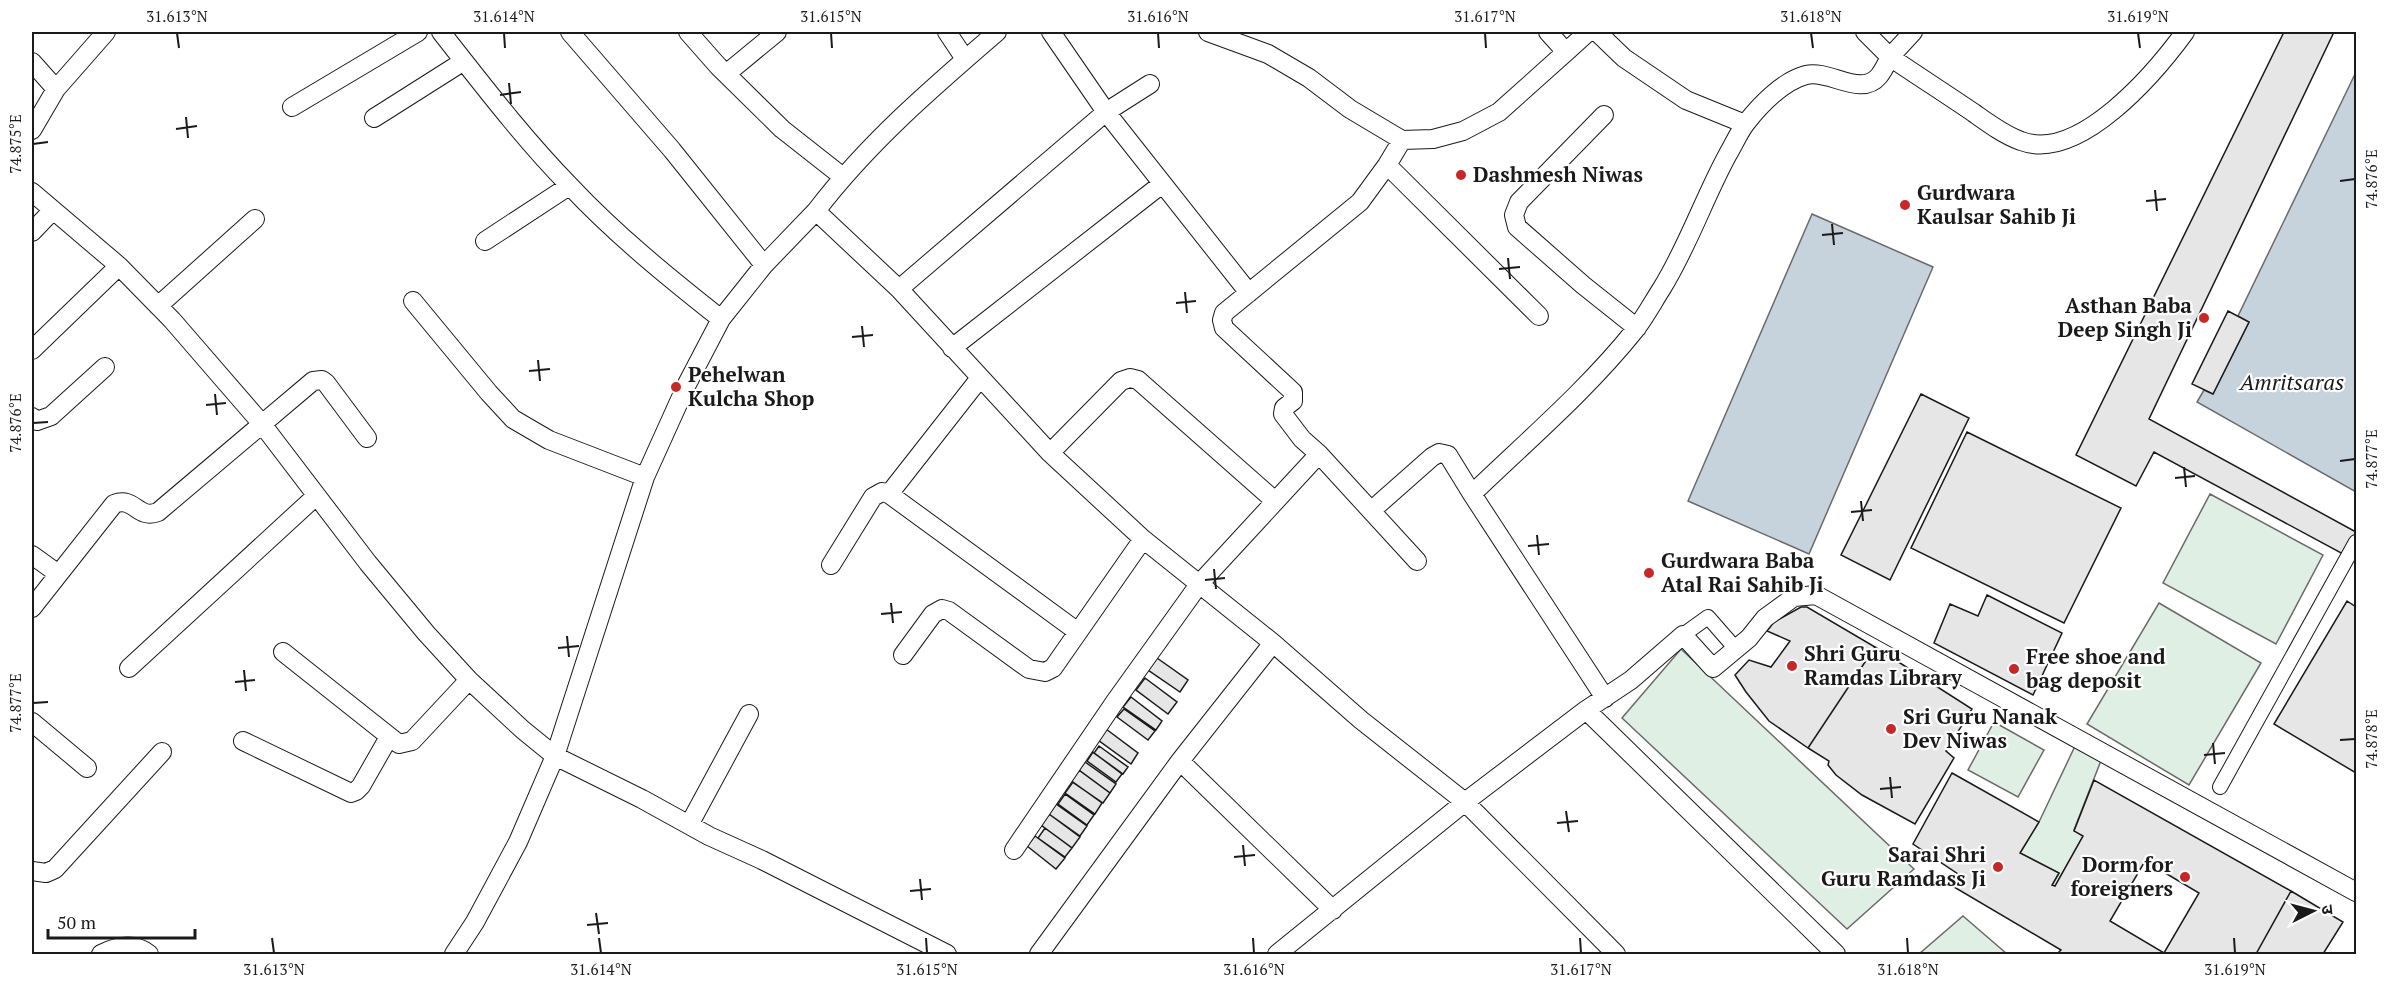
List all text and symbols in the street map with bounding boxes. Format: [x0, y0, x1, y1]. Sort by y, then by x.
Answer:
text: 31.613°N [146, 6, 208, 26]
text: 31.614°N [473, 6, 535, 26]
text: 31.615°N [800, 6, 862, 26]
text: 31.616°N [1127, 6, 1189, 26]
text: 31.617°N [1454, 6, 1516, 26]
text: 31.618°N [1780, 6, 1842, 26]
text: 31.619°N [2107, 6, 2169, 26]
text: 74.875°E [5, 114, 25, 174]
text: 74.876°E [2361, 149, 2381, 209]
place label: Dashmesh Niwas [1473, 160, 1643, 188]
marker: Dashmesh Niwas [1454, 168, 1468, 182]
place label: Gurdwara Kaulsar Sahib Ji [1917, 178, 2076, 230]
marker: Gurdwara Kaulsar Sahib Ji [1898, 198, 1912, 212]
place label: Asthan Baba Deep Singh Ji [2058, 291, 2192, 343]
marker: Asthan Baba Deep Singh Ji [2197, 311, 2211, 325]
place label: Pehelwan Kulcha Shop [688, 360, 815, 412]
water label: Amritsaras [2238, 367, 2344, 396]
marker: Pehelwan Kulcha Shop [669, 380, 683, 394]
text: 74.876°E [5, 393, 25, 453]
text: 74.877°E [2361, 429, 2381, 489]
place label: Gurdwara Baba Atal Rai Sahib Ji [1661, 546, 1824, 598]
marker: Gurdwara Baba Atal Rai Sahib Ji [1642, 566, 1656, 580]
place label: Shri Guru Ramdas Library [1804, 639, 1963, 691]
place label: Free shoe and bag deposit [2025, 642, 2166, 694]
marker: Shri Guru Ramdas Library [1785, 659, 1799, 673]
marker: Free shoe and bag deposit [2007, 662, 2021, 676]
text: 74.877°E [5, 673, 25, 733]
place label: Sri Guru Nanak Dev Niwas [1903, 702, 2058, 754]
text: 74.878°E [2361, 709, 2381, 769]
marker: Sri Guru Nanak Dev Niwas [1884, 722, 1898, 736]
place label: Sarai Shri Guru Ramdass Ji [1821, 840, 1986, 892]
place label: Dorm for foreigners [2071, 850, 2173, 902]
marker: Sarai Shri Guru Ramdass Ji [1991, 860, 2005, 874]
marker: Dorm for foreigners [2178, 870, 2192, 884]
north arrow [2283, 881, 2343, 941]
scale bar [48, 902, 195, 940]
text: उ [2316, 904, 2339, 916]
text: 50 m [57, 910, 97, 934]
text: 31.613°N [243, 959, 305, 979]
text: 31.614°N [570, 959, 632, 979]
text: 31.615°N [896, 959, 958, 979]
text: 31.616°N [1223, 959, 1285, 979]
text: 31.617°N [1550, 959, 1612, 979]
text: 31.618°N [1877, 959, 1939, 979]
text: 31.619°N [2204, 959, 2266, 979]

